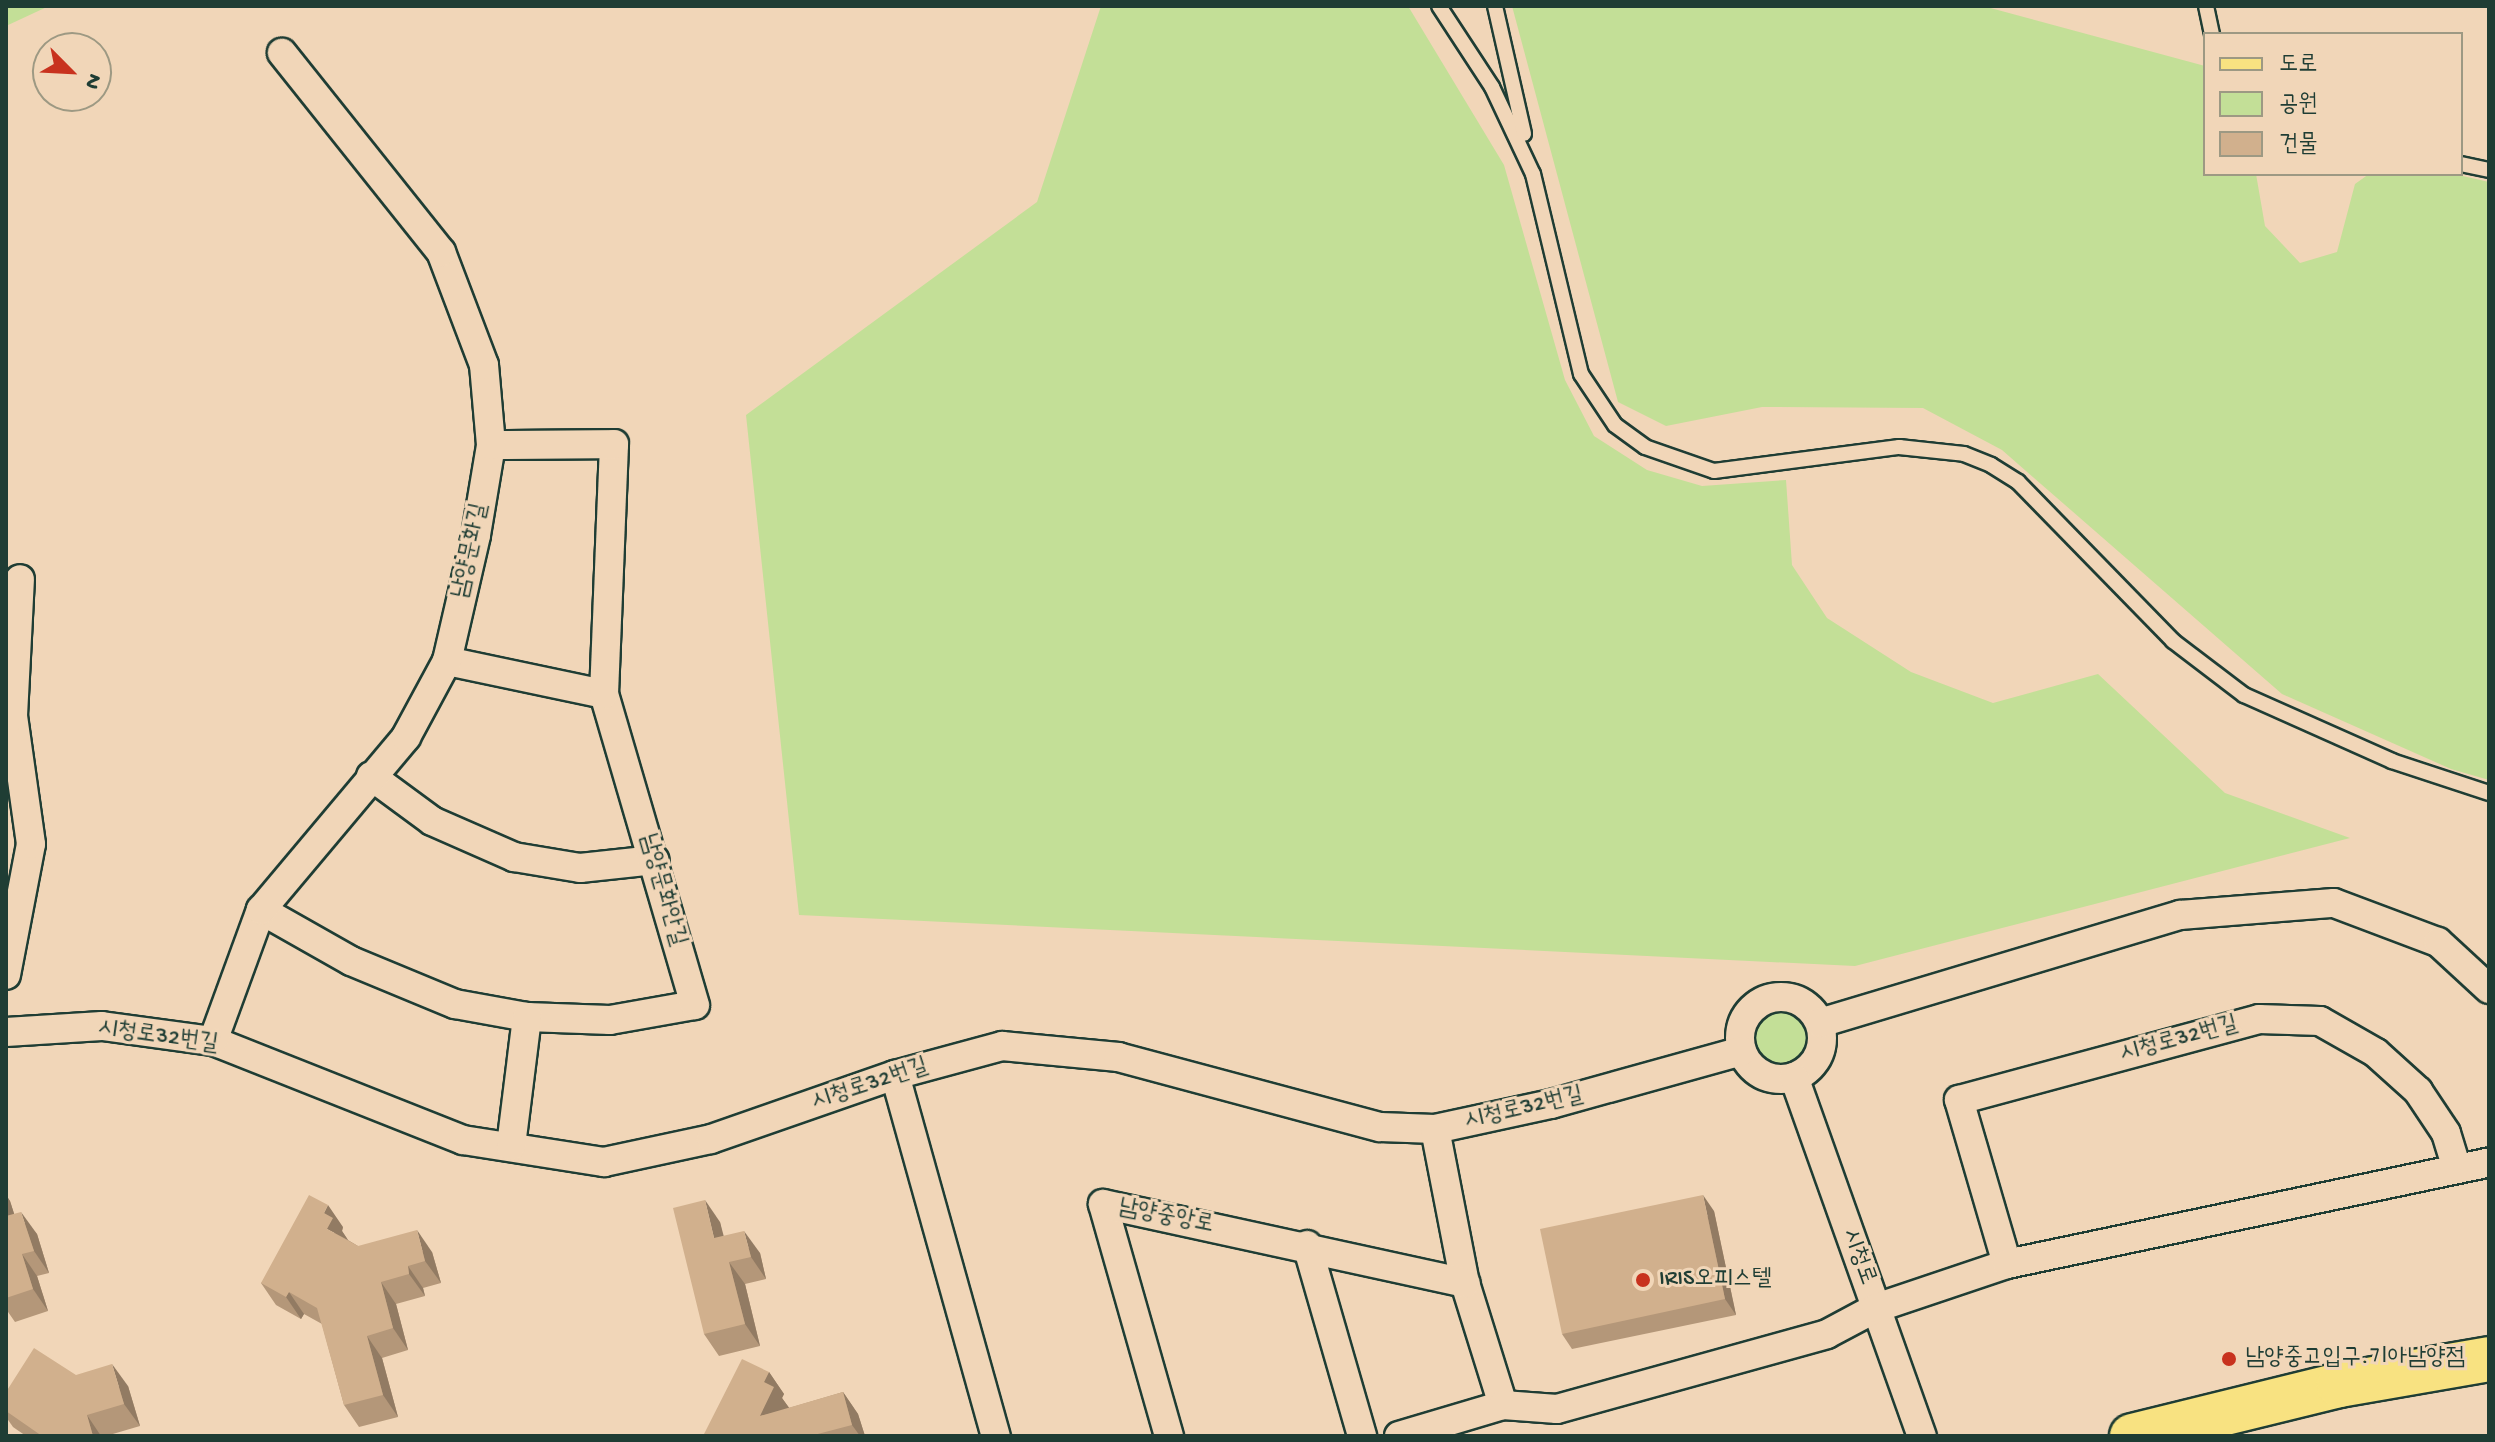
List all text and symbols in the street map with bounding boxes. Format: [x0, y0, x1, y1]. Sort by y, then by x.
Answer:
north arrow [32, 32, 112, 112]
legend [2203, 32, 2463, 176]
text: 도로 [2279, 51, 2318, 80]
text: N [77, 69, 107, 93]
text: 공원 [2279, 91, 2318, 120]
text: 건물 [2279, 131, 2318, 160]
street label: 남양문화길 [447, 501, 495, 601]
street label: 남양문화안길 [632, 830, 692, 950]
street label: 시청로32번길 [2117, 1010, 2241, 1070]
street label: 시청로32번길 [96, 1014, 220, 1060]
street label: 시청로32번길 [808, 1053, 932, 1117]
street label: 시청로32번길 [1462, 1081, 1586, 1137]
street label: 남양중앙로 [1116, 1194, 1216, 1240]
street label: 시청로 [1835, 1225, 1881, 1289]
place label: IRIS오피스텔 [1659, 1266, 1771, 1294]
marker: IRIS오피스텔 [1634, 1271, 1652, 1289]
place label: 남양중고입구.기아남양점 [2245, 1345, 2465, 1373]
marker: 남양중고입구.기아남양점 [2220, 1350, 2238, 1368]

